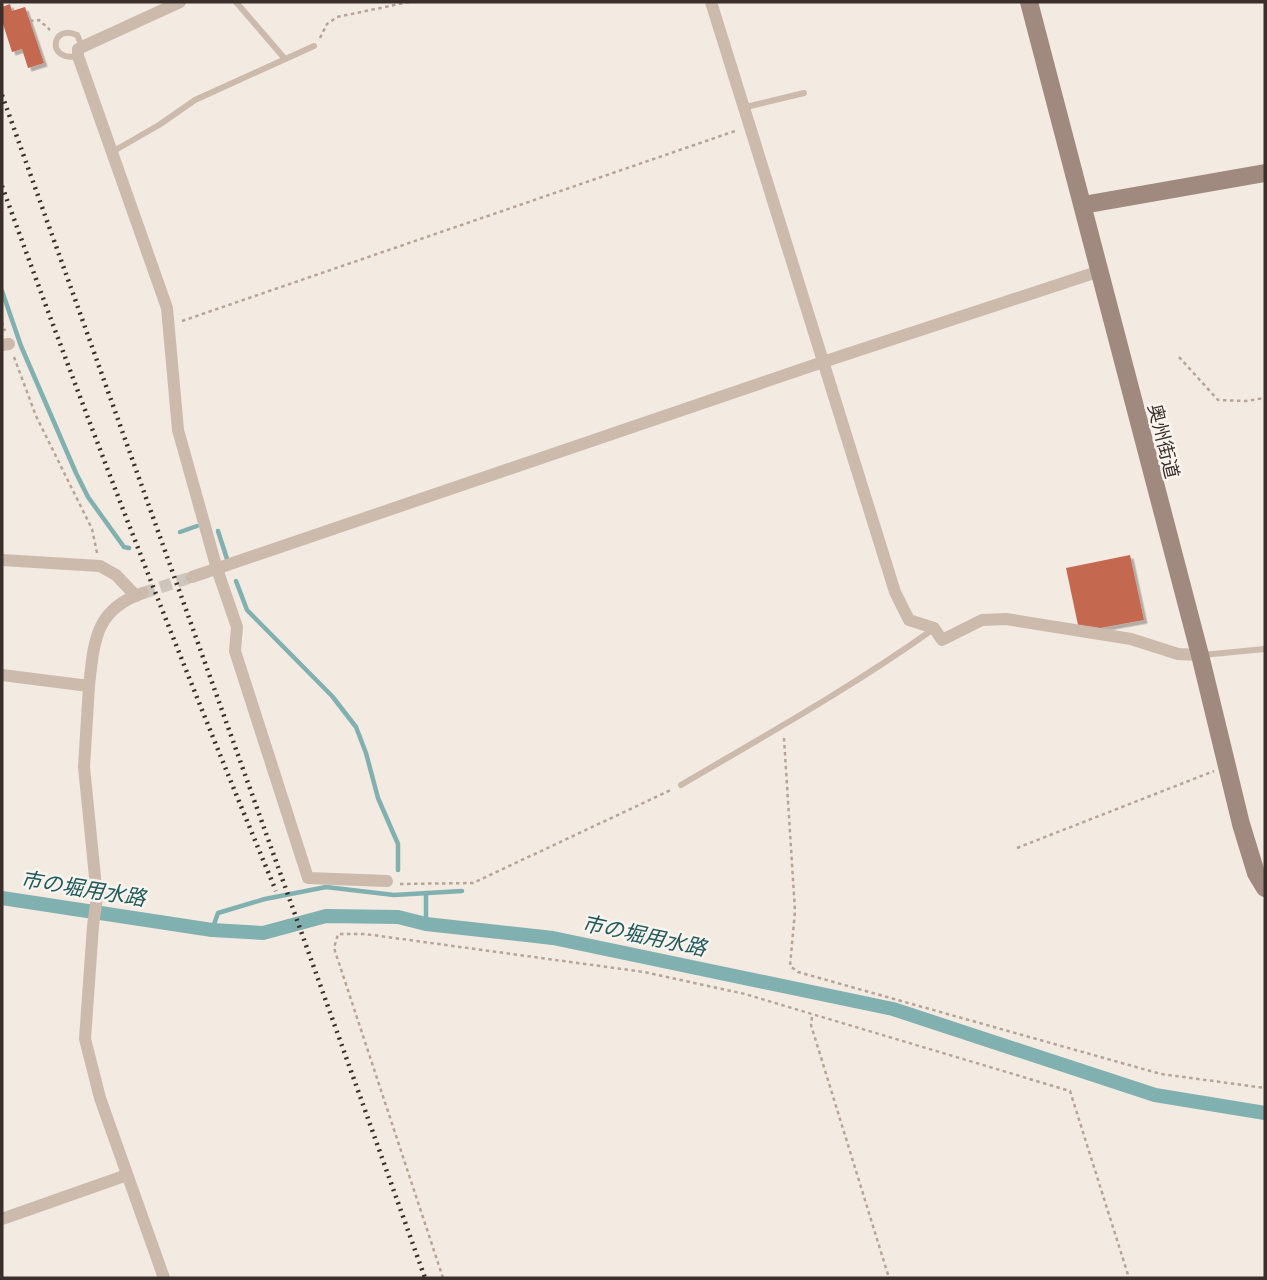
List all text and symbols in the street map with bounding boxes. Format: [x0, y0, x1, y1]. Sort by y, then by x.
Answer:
street label: 奥州街道 [1142, 401, 1186, 481]
water label: 市の堀用水路 [19, 864, 150, 912]
water label: 市の堀用水路 [580, 908, 711, 962]

